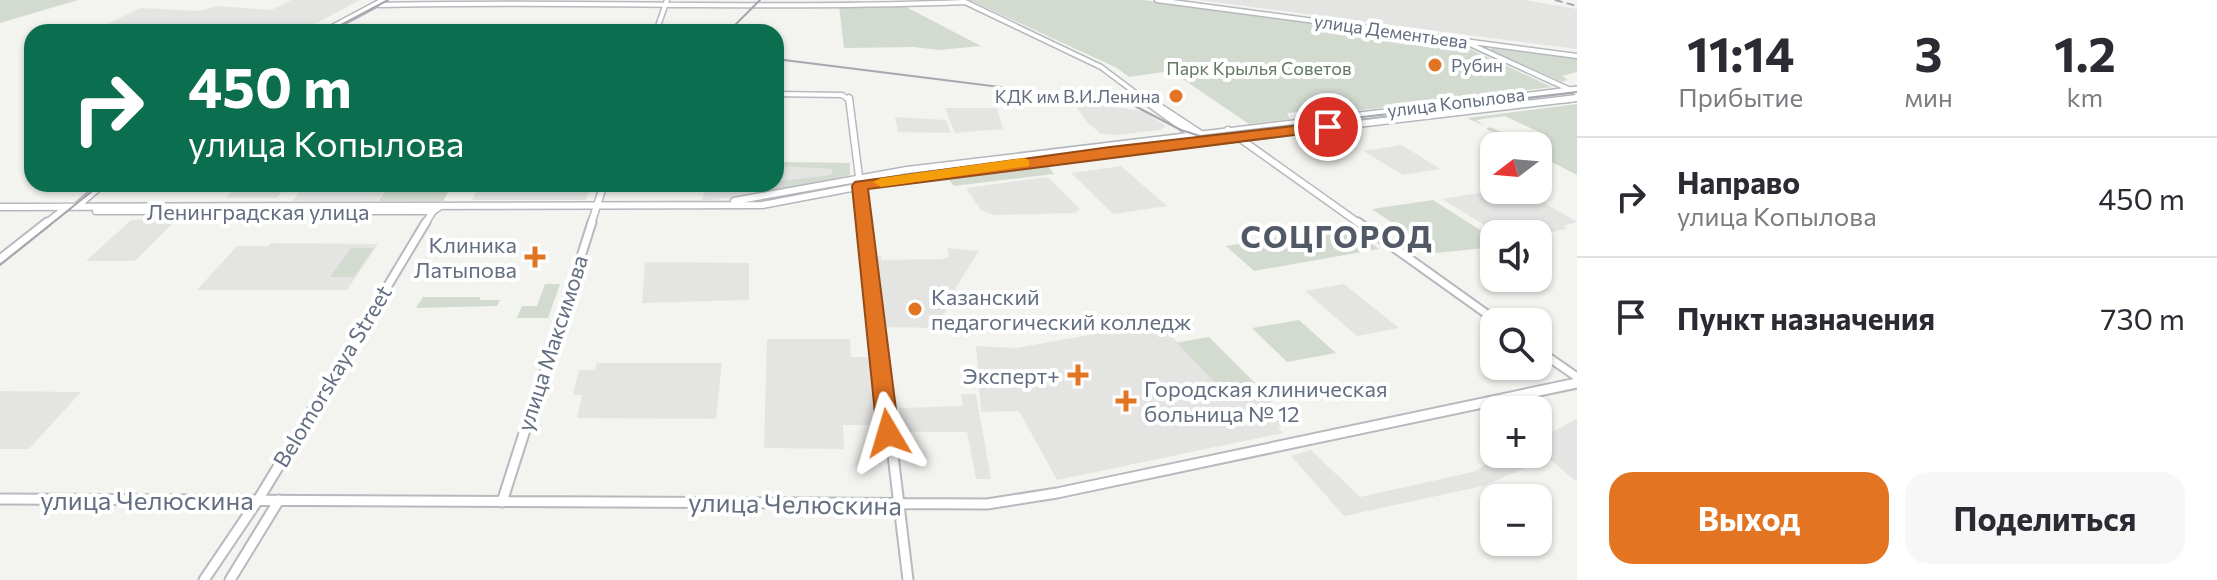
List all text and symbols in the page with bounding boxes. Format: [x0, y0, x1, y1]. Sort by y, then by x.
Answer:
street label: улица Дементьева [1313, 9, 1469, 53]
text: 11:14 [1687, 23, 1794, 82]
text: 3 [1915, 23, 1943, 82]
text: 1.2 [2054, 23, 2116, 82]
text: 450 m [188, 51, 352, 120]
place label: Рубин [1451, 54, 1503, 76]
icon: right [56, 56, 160, 160]
marker: Рубин [1426, 56, 1444, 74]
park label: Парк Крылья Советов [1166, 57, 1352, 79]
text: Прибытие [1678, 81, 1803, 112]
text: мин [1904, 81, 1953, 112]
text: km [2066, 81, 2103, 112]
street label: улица Копылова [1386, 83, 1526, 121]
place label: КДК им В.И.Ленина [995, 85, 1160, 107]
marker: КДК им В.И.Ленина [1167, 87, 1185, 105]
pin [1294, 93, 1362, 161]
icon: arrive [1306, 105, 1350, 149]
text: улица Копылова [188, 120, 464, 164]
north arrow [1480, 132, 1552, 204]
map controls [1480, 132, 1552, 556]
text: Направо [1677, 163, 1800, 200]
icon: right [1609, 175, 1653, 219]
text: 450 m [2098, 179, 2185, 216]
street label: Ленинградская улица [147, 198, 369, 225]
text: улица Копылова [1677, 200, 1877, 231]
district label: СОЦГОРОД [1240, 217, 1434, 254]
button: sound [1480, 220, 1552, 292]
place label: Клиника Латыпова [414, 231, 517, 283]
marker: Клиника Латыпова [524, 246, 546, 268]
street label: улица Максимова [511, 252, 593, 434]
street label: Belomorskaya Street [267, 280, 397, 472]
place label: Казанский педагогический колледж [931, 283, 1192, 335]
icon: arrive [1609, 295, 1653, 339]
text: Пункт назначения [1677, 299, 1935, 336]
text: 730 m [2101, 299, 2185, 336]
marker: Казанский педагогический колледж [906, 300, 924, 318]
button: search [1480, 308, 1552, 380]
place label: Эксперт+ [963, 362, 1060, 389]
marker: Эксперт+ [1067, 364, 1089, 386]
place label: Городская клиническая больница № 12 [1144, 375, 1388, 427]
marker: Городская клиническая больница № 12 [1115, 390, 1137, 412]
position arrow [846, 391, 930, 475]
button: + [1480, 396, 1552, 468]
button: Выход [1609, 472, 1889, 564]
button: Поделиться [1905, 472, 2185, 564]
street label: улица Челюскина [40, 484, 254, 515]
button: − [1480, 484, 1552, 556]
street label: улица Челюскина [688, 486, 902, 520]

